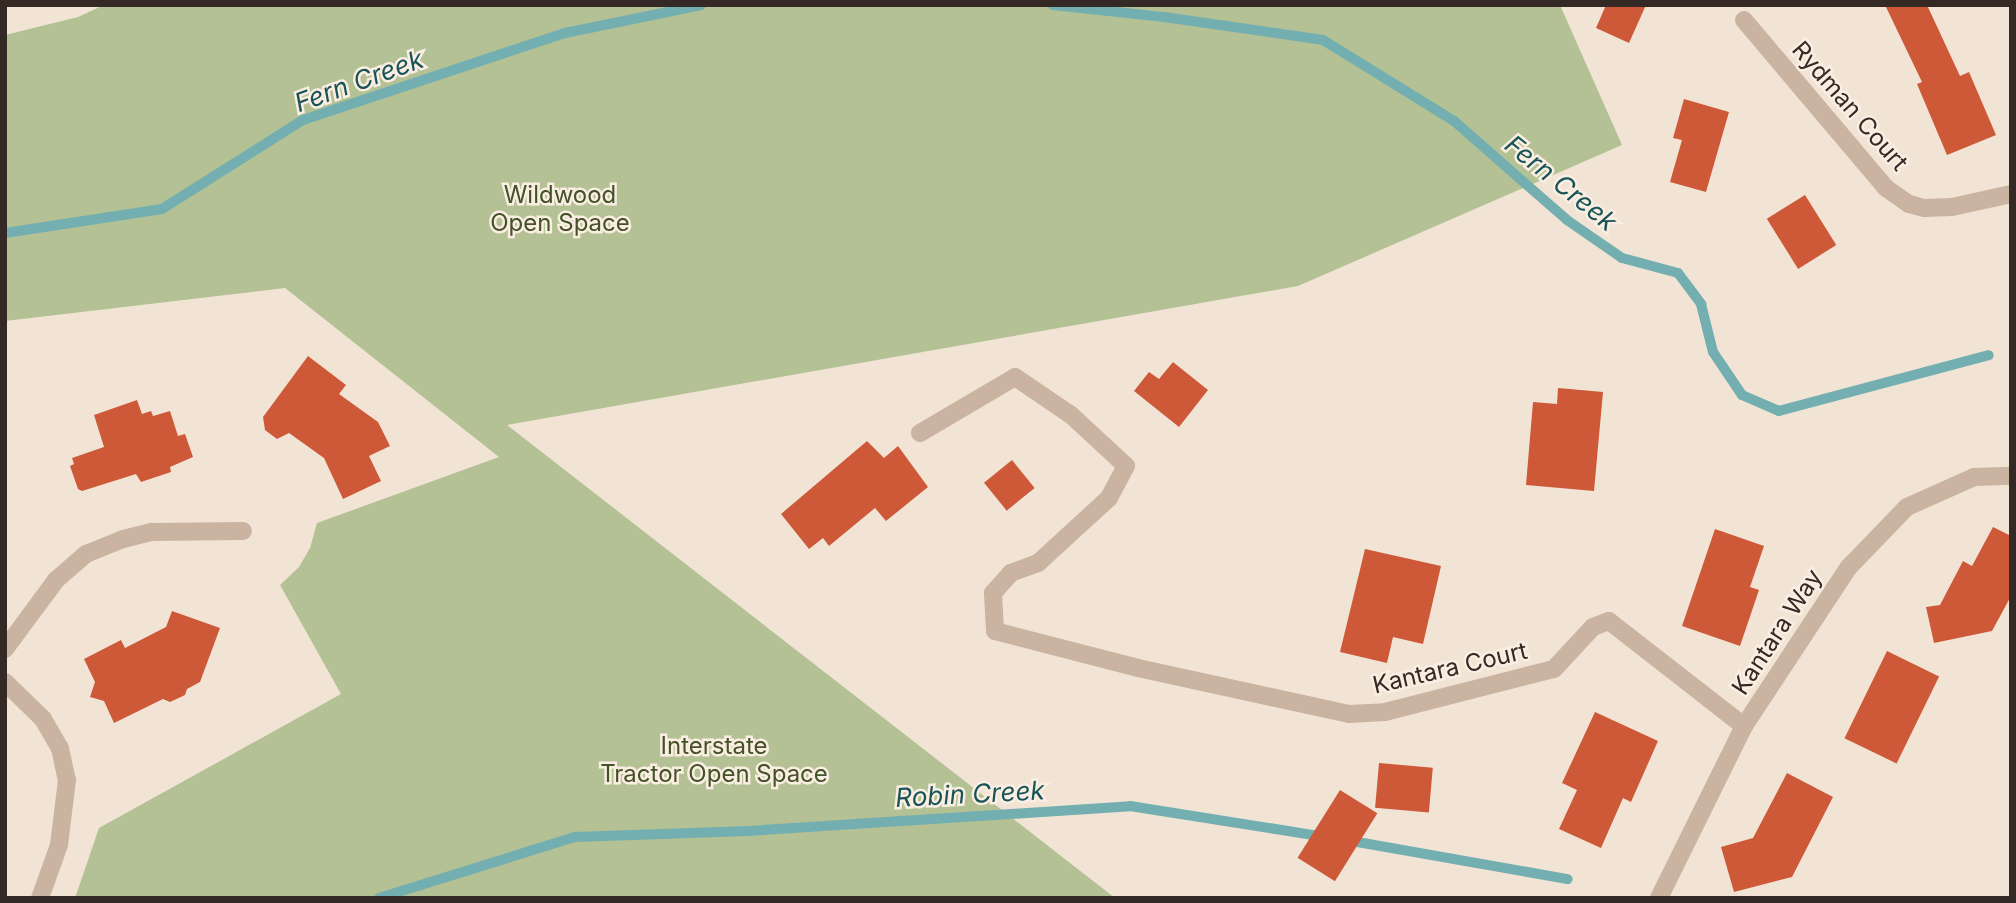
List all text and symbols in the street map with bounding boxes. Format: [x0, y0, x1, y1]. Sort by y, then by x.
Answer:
street label: Rydman Court [1786, 35, 1914, 177]
water label: Fern Creek [290, 43, 428, 119]
water label: Fern Creek [1499, 128, 1623, 238]
park label: Wildwood Open Space [490, 181, 630, 237]
street label: Kantara Way [1726, 564, 1828, 700]
street label: Kantara Court [1370, 636, 1530, 700]
park label: Interstate Tractor Open Space [600, 732, 828, 788]
water label: Robin Creek [895, 775, 1045, 813]

